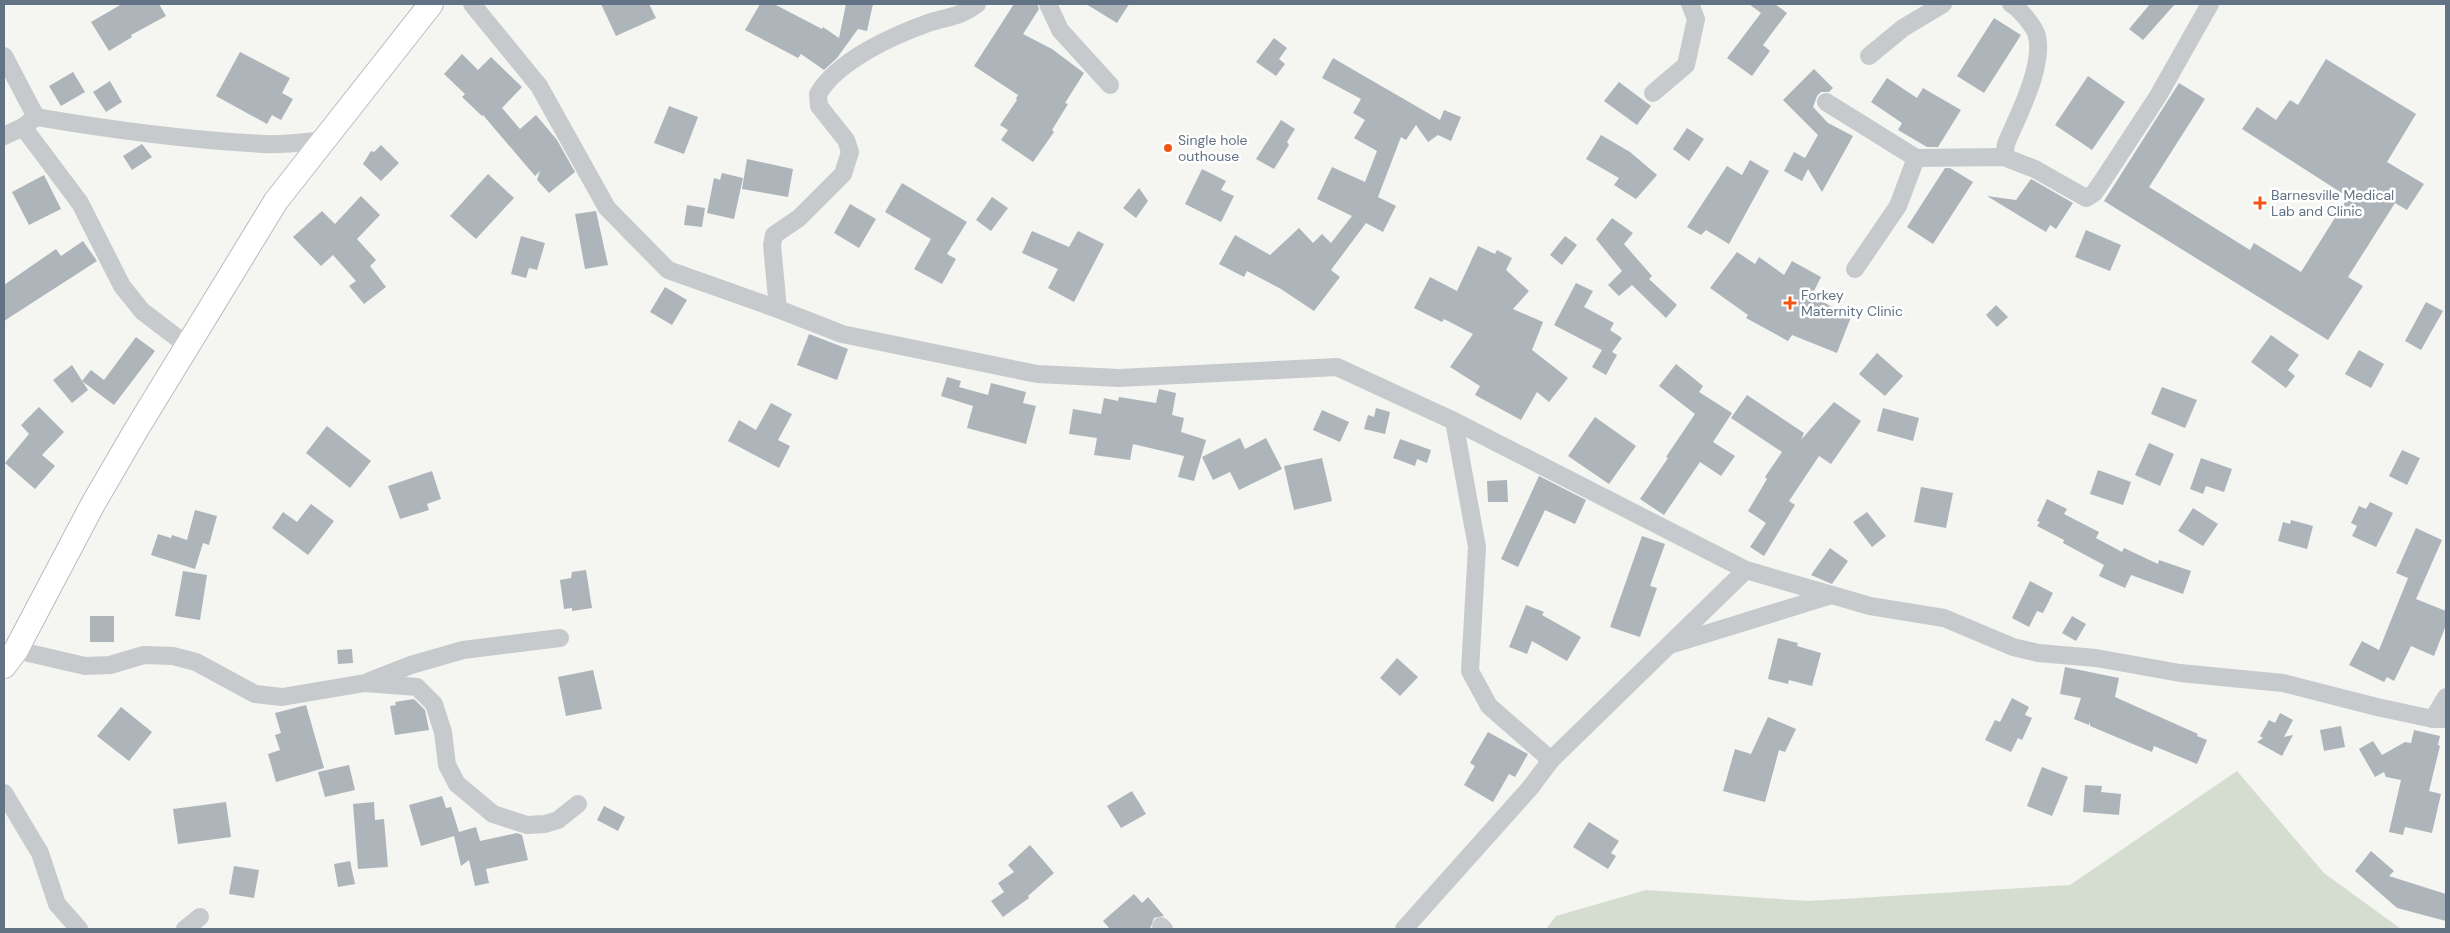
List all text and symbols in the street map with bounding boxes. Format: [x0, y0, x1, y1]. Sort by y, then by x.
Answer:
place label: Single hole outhouse [1178, 131, 1248, 165]
marker: Single hole outhouse [1162, 142, 1174, 154]
place label: Barnesville Medical Lab and Clinic [2271, 186, 2394, 220]
marker: Barnesville Medical Lab and Clinic [2253, 196, 2267, 210]
place label: Forkey Maternity Clinic [1801, 286, 1903, 320]
marker: Forkey Maternity Clinic [1783, 296, 1797, 310]

